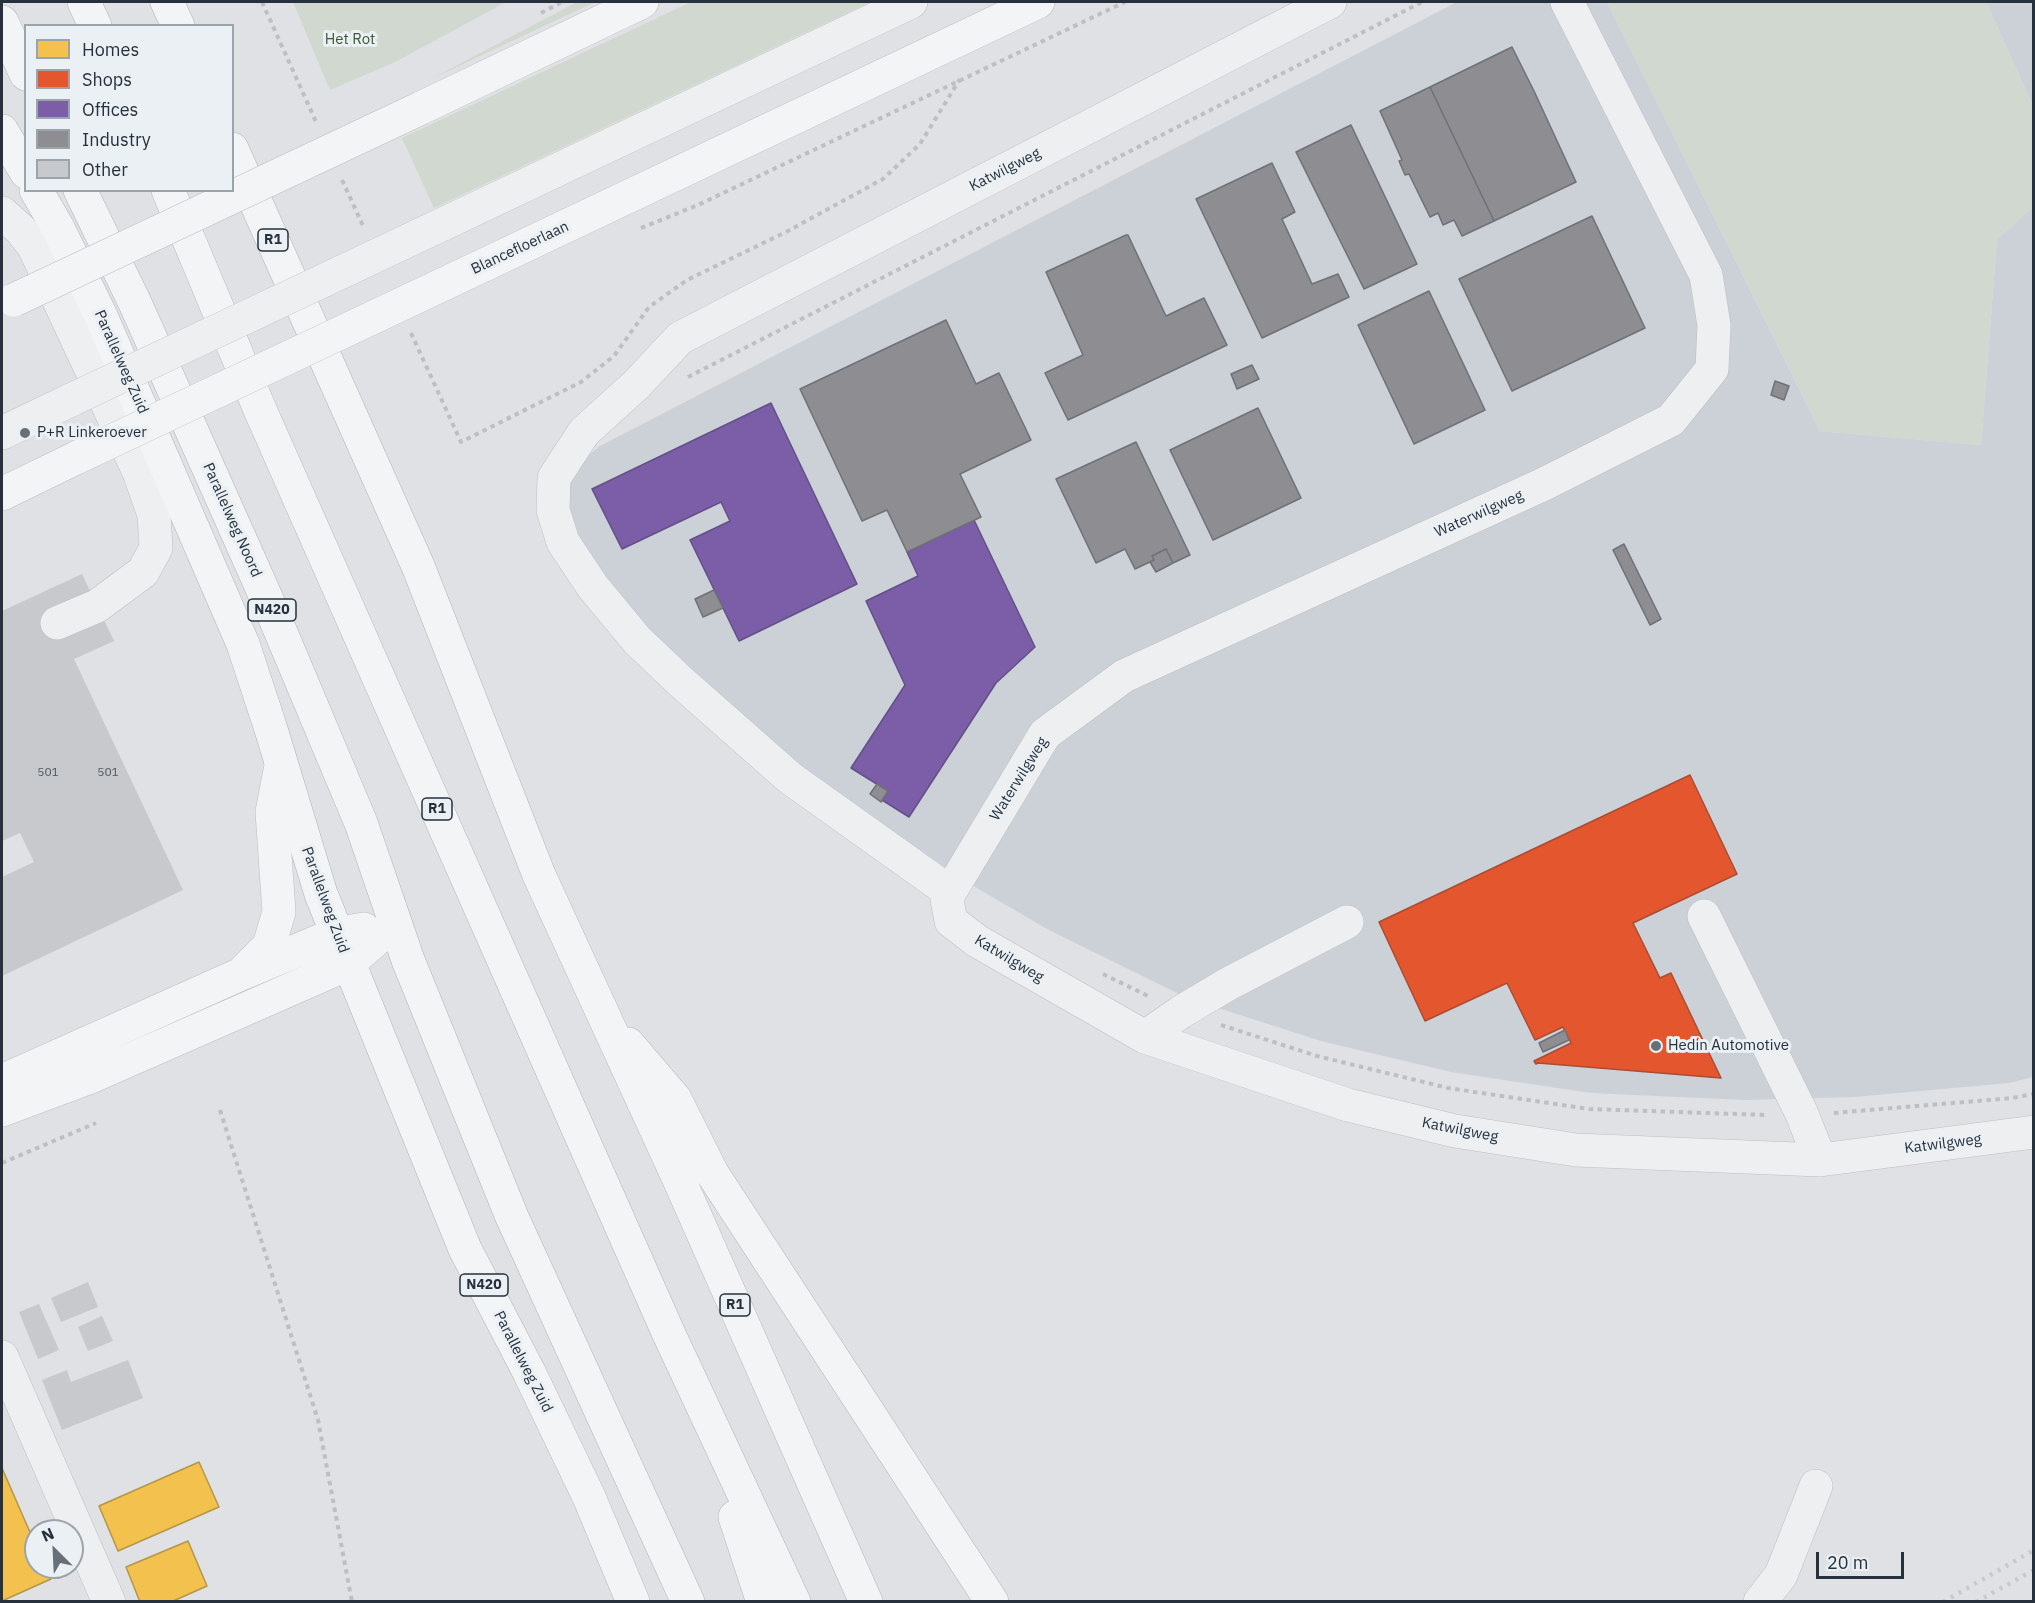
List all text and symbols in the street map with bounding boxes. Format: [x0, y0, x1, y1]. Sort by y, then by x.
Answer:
legend [24, 24, 234, 192]
park label: Het Rot [325, 31, 375, 49]
text: Homes [82, 38, 139, 61]
text: Shops [82, 68, 132, 91]
text: Offices [82, 98, 138, 121]
text: Industry [82, 128, 151, 151]
street label: Katwilgweg [966, 144, 1044, 196]
text: Other [82, 158, 128, 181]
street label: Blancefloerlaan [468, 217, 572, 279]
road number: R1 [258, 229, 288, 251]
street label: Parallelweg Zuid [90, 307, 152, 417]
place label: P+R Linkeroever [37, 424, 147, 442]
marker: P+R Linkeroever [18, 426, 32, 440]
street label: Parallelweg Noord [199, 460, 265, 580]
street label: Waterwilgweg [1432, 486, 1526, 542]
road number: N420 [248, 599, 296, 621]
street label: Waterwilgweg [986, 734, 1052, 824]
house number: 501 [37, 766, 59, 780]
house number: 501 [97, 766, 119, 780]
road number: R1 [422, 798, 452, 820]
street label: Parallelweg Zuid [297, 845, 353, 955]
street label: Katwilgweg [971, 931, 1047, 987]
place label: Hedin Automotive [1668, 1037, 1789, 1055]
marker: Hedin Automotive [1649, 1039, 1663, 1053]
street label: Katwilgweg [1420, 1114, 1500, 1146]
street label: Katwilgweg [1903, 1130, 1983, 1158]
road number: N420 [460, 1274, 508, 1296]
road number: R1 [720, 1294, 750, 1316]
street label: Parallelweg Zuid [490, 1308, 556, 1416]
north arrow [24, 1519, 84, 1579]
text: N [38, 1523, 57, 1546]
scale bar [1819, 1540, 1908, 1578]
text: 20 m [1827, 1551, 1869, 1574]

